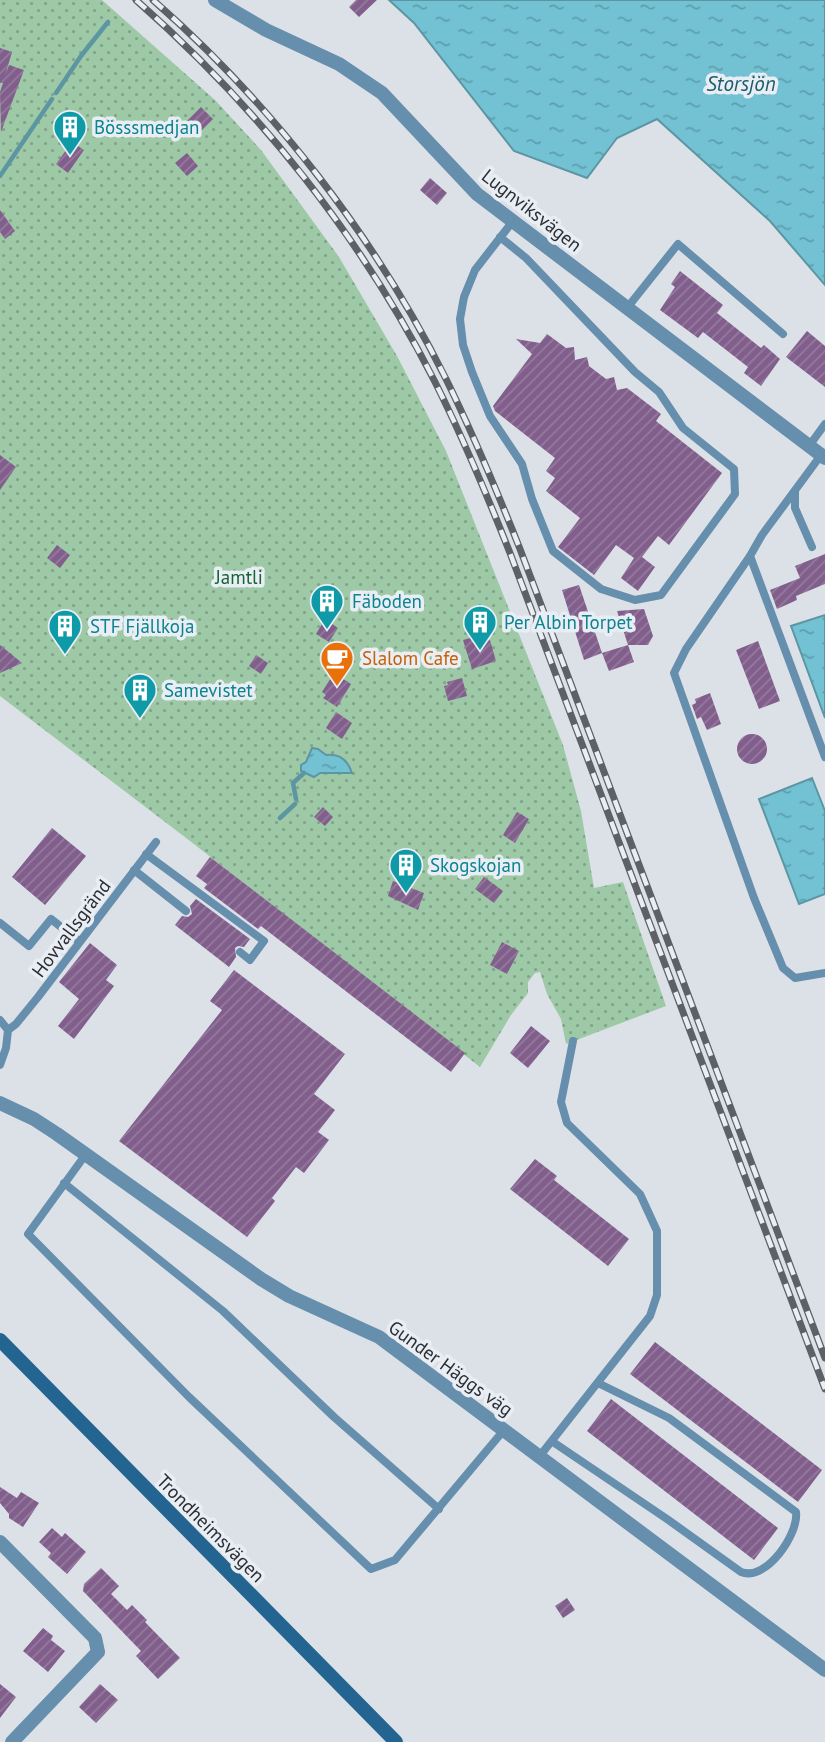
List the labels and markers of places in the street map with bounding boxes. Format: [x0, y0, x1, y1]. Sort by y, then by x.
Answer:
building icon: Bösssmedjan [51, 108, 89, 157]
place label: Bösssmedjan [94, 115, 199, 139]
building icon: Fäboden [308, 582, 346, 631]
place label: Fäboden [352, 589, 422, 613]
building icon: Per Albin Torpet [461, 603, 499, 652]
building icon: STF Fjällkoja [46, 607, 84, 656]
place label: Per Albin Torpet [504, 610, 633, 634]
place label: STF Fjällkoja [90, 614, 195, 638]
cafe icon: Slalom Cafe [318, 639, 356, 688]
place label: Slalom Cafe [362, 646, 459, 670]
building icon: Samevistet [121, 671, 159, 720]
place label: Samevistet [164, 678, 253, 702]
building icon: Skogskojan [387, 846, 425, 895]
place label: Skogskojan [430, 853, 521, 877]

